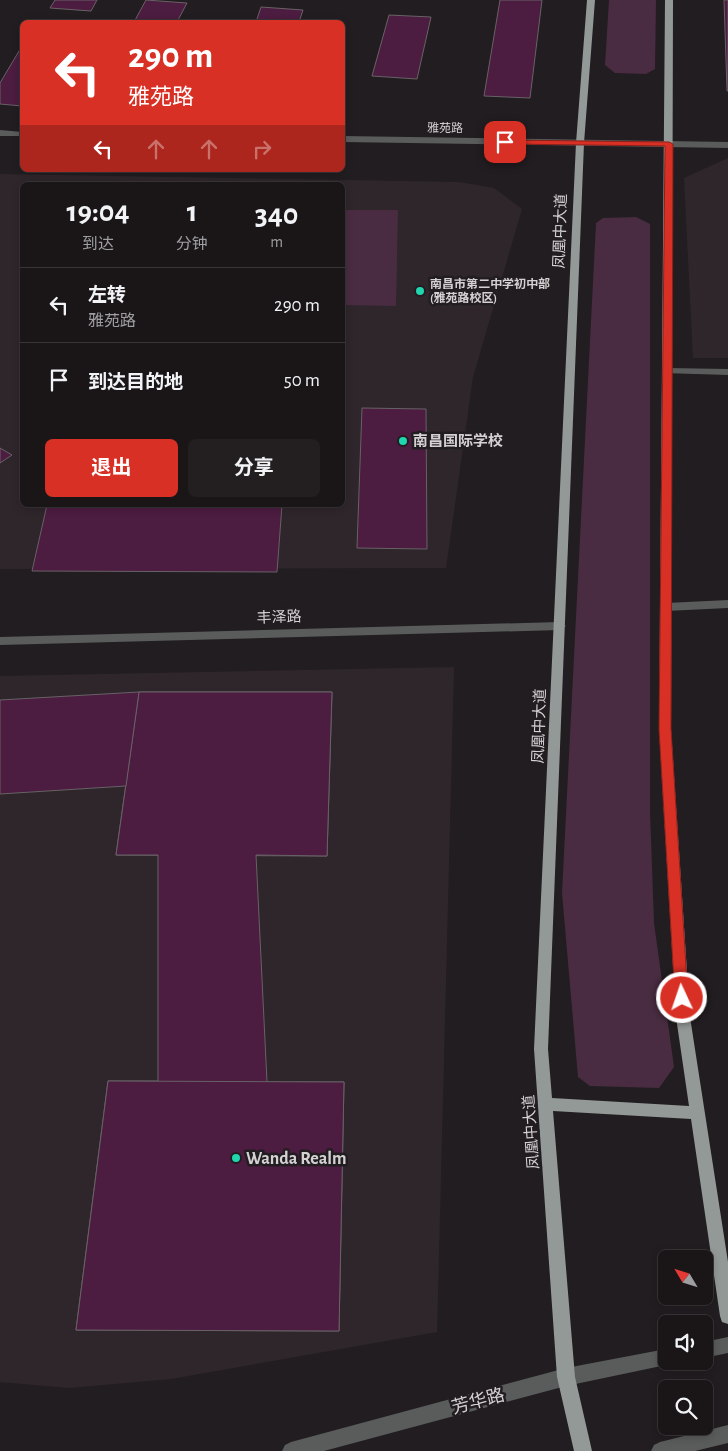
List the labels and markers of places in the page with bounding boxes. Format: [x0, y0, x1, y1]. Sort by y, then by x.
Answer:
pin [484, 121, 526, 163]
place label: 南昌市第二中学初中部 (雅苑路校区) [430, 277, 550, 305]
marker: 南昌市第二中学初中部 (雅苑路校区) [414, 285, 426, 297]
place label: 南昌国际学校 [413, 432, 503, 449]
marker: 南昌国际学校 [397, 435, 409, 447]
place label: Wanda Realm [246, 1150, 347, 1168]
marker: Wanda Realm [230, 1152, 242, 1164]

